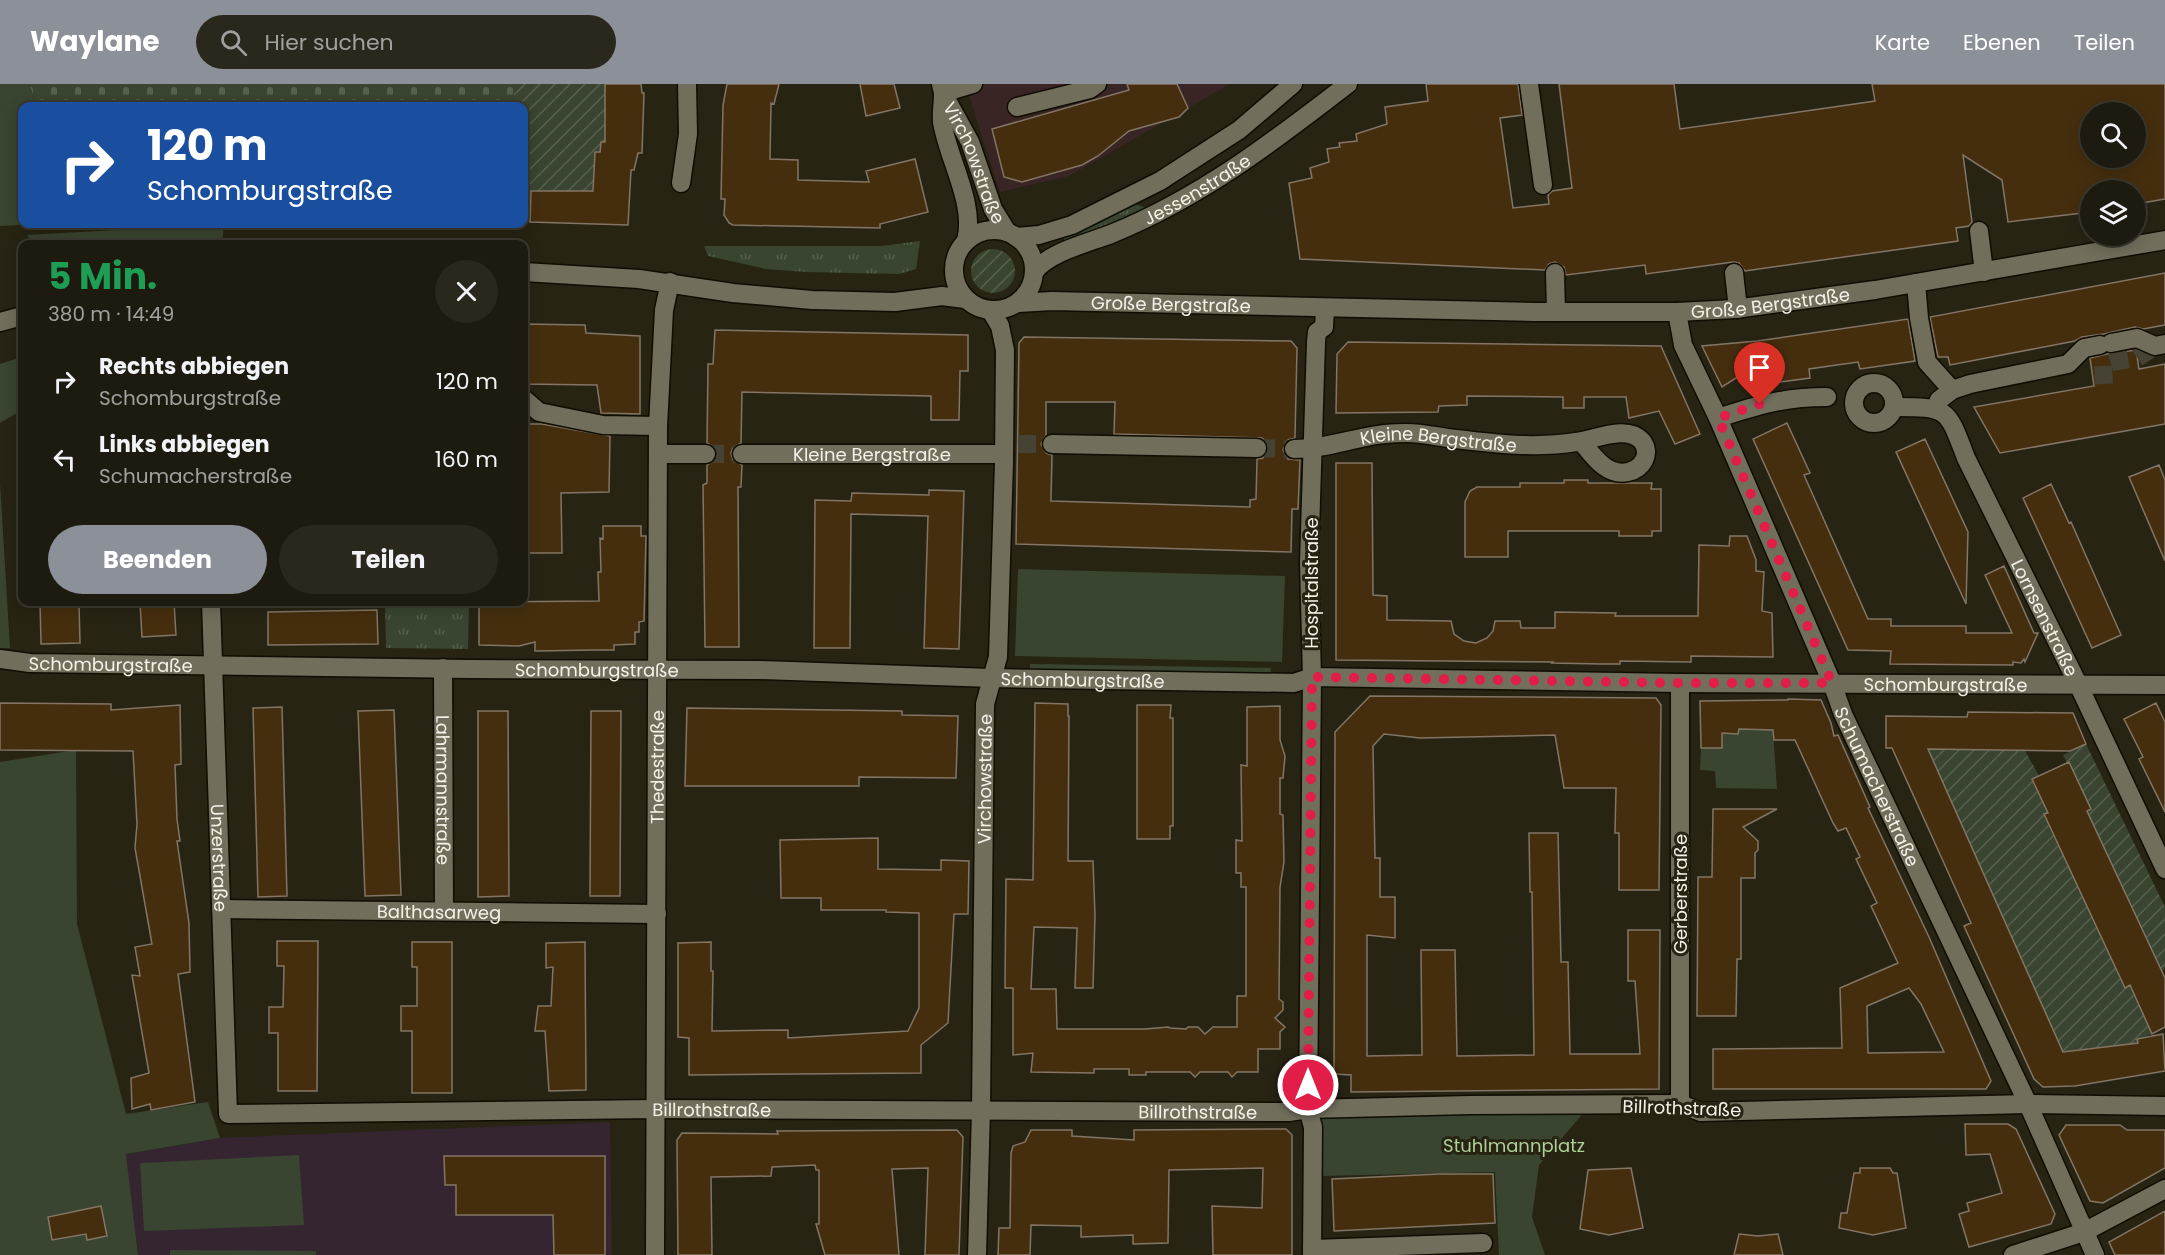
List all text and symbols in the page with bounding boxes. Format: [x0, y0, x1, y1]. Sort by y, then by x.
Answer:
search box [196, 15, 616, 69]
text: Waylane [30, 22, 160, 61]
icon: search [217, 26, 250, 59]
text: Hier suchen [265, 27, 394, 58]
text: Karte [1875, 28, 1930, 57]
text: Ebenen [1963, 28, 2041, 57]
text: Teilen [2074, 28, 2135, 57]
street label: Virchowstraße [938, 97, 1012, 228]
map controls [2080, 102, 2146, 246]
button: search [2080, 102, 2146, 168]
text: 120 m [147, 116, 268, 175]
icon: right [48, 126, 126, 204]
street label: Jessenstraße [1139, 148, 1255, 230]
text: Schomburgstraße [147, 172, 393, 209]
button: layers [2080, 180, 2146, 246]
text: 5 Min. [48, 251, 157, 302]
button: close [435, 260, 498, 323]
street label: Große Bergstraße [1690, 281, 1851, 324]
street label: Große Bergstraße [1091, 289, 1251, 318]
text: 380 m · 14:49 [48, 300, 174, 328]
pin [1734, 342, 1785, 404]
text: Rechts abbiegen [99, 351, 289, 382]
icon: arrive [1743, 351, 1776, 384]
icon: right [48, 365, 81, 398]
text: 120 m [436, 366, 498, 397]
text: Schomburgstraße [99, 384, 281, 412]
street label: Kleine Bergstraße [1358, 420, 1518, 457]
text: Links abbiegen [99, 429, 270, 460]
street label: Kleine Bergstraße [793, 442, 951, 467]
icon: left [48, 443, 81, 476]
text: 160 m [435, 444, 498, 475]
text: Schumacherstraße [99, 462, 292, 490]
street label: Hospitalstraße [1299, 517, 1324, 649]
button: Beenden [48, 525, 267, 594]
button: Teilen [279, 525, 498, 594]
street label: Lornsenstraße [2005, 555, 2085, 680]
street label: Schomburgstraße [29, 650, 193, 678]
street label: Schomburgstraße [515, 657, 679, 682]
street label: Schomburgstraße [1000, 666, 1165, 693]
street label: Schomburgstraße [1863, 671, 2028, 697]
street label: Schumacherstraße [1829, 703, 1926, 870]
street label: Thedestraße [644, 710, 669, 824]
street label: Virchowstraße [971, 714, 997, 844]
street label: Lahrmannstraße [431, 715, 456, 865]
street label: Unzerstraße [205, 803, 234, 912]
street label: Gerberstraße [1668, 834, 1693, 954]
street label: Balthasarweg [377, 898, 501, 925]
position arrow [1276, 1053, 1340, 1117]
street label: Billrothstraße [1622, 1093, 1742, 1123]
street label: Billrothstraße [652, 1096, 771, 1122]
street label: Billrothstraße [1138, 1099, 1257, 1124]
park label: Stuhlmannplatz [1443, 1133, 1585, 1158]

